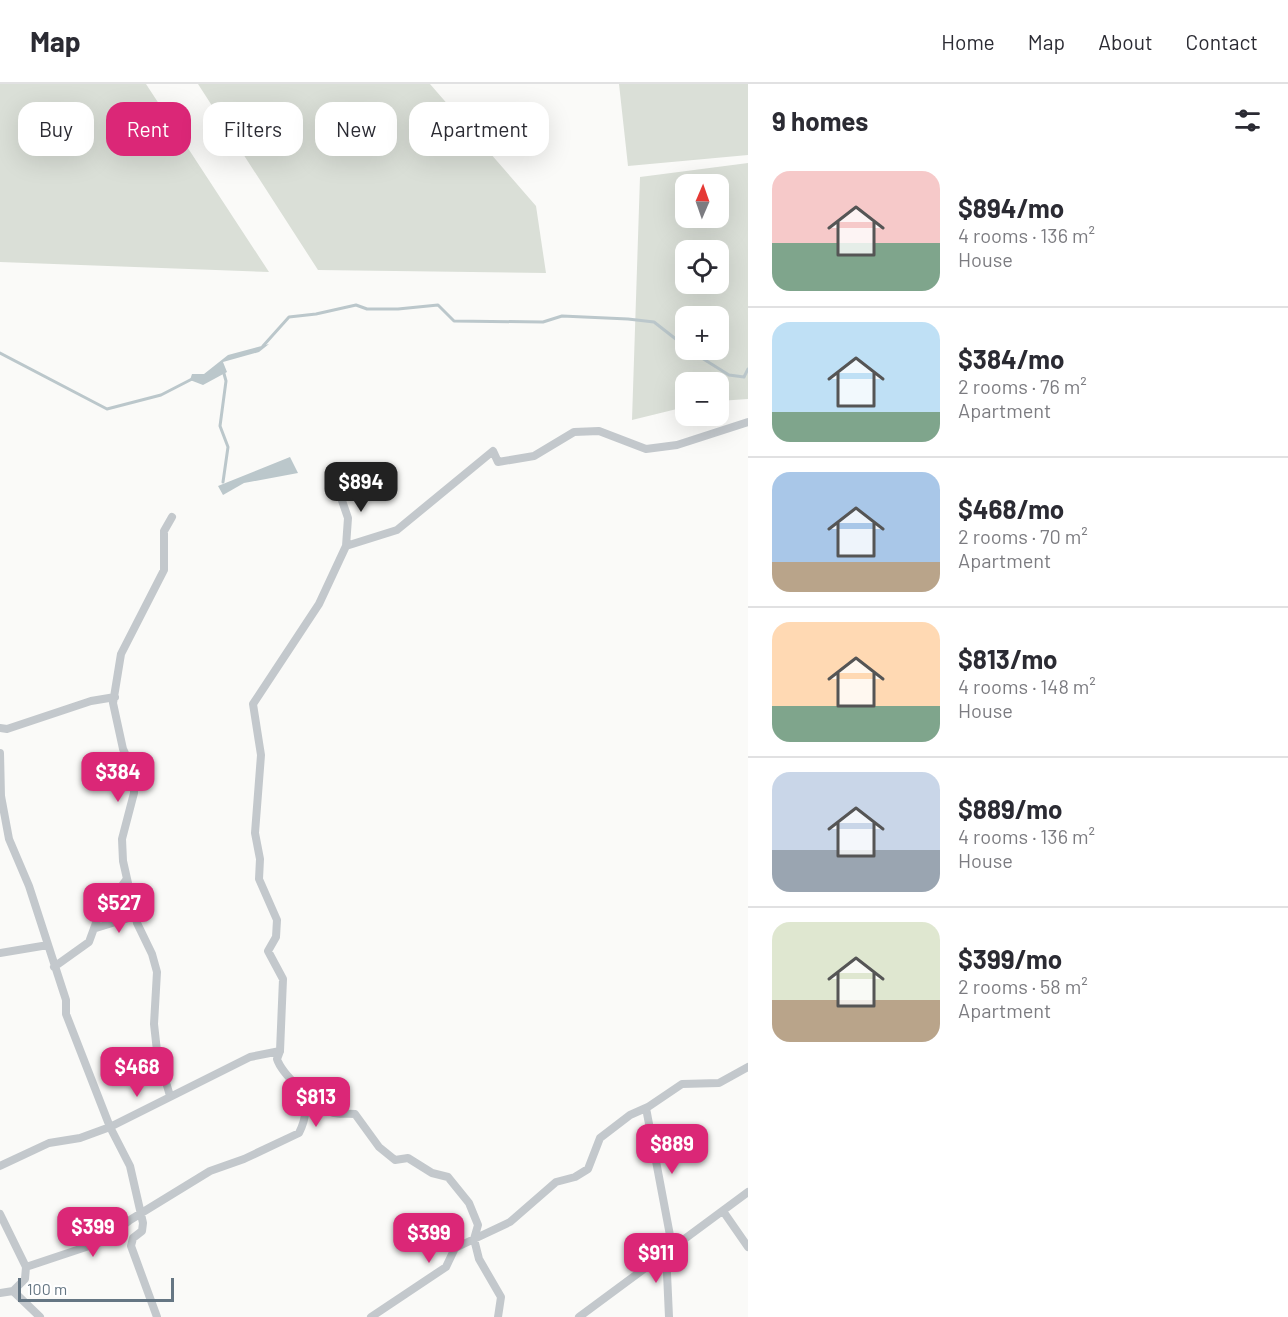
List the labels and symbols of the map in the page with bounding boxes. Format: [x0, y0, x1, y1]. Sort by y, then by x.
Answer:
north arrow [675, 174, 729, 228]
pin: $894 [325, 462, 397, 513]
pin: $384 [82, 752, 154, 803]
pin: $527 [83, 883, 155, 934]
pin: $468 [101, 1047, 173, 1098]
pin: $813 [280, 1077, 352, 1128]
pin: $889 [636, 1124, 708, 1175]
pin: $399 [57, 1207, 129, 1258]
pin: $399 [393, 1213, 465, 1264]
pin: $911 [620, 1233, 692, 1284]
scale bar [18, 1275, 174, 1302]

